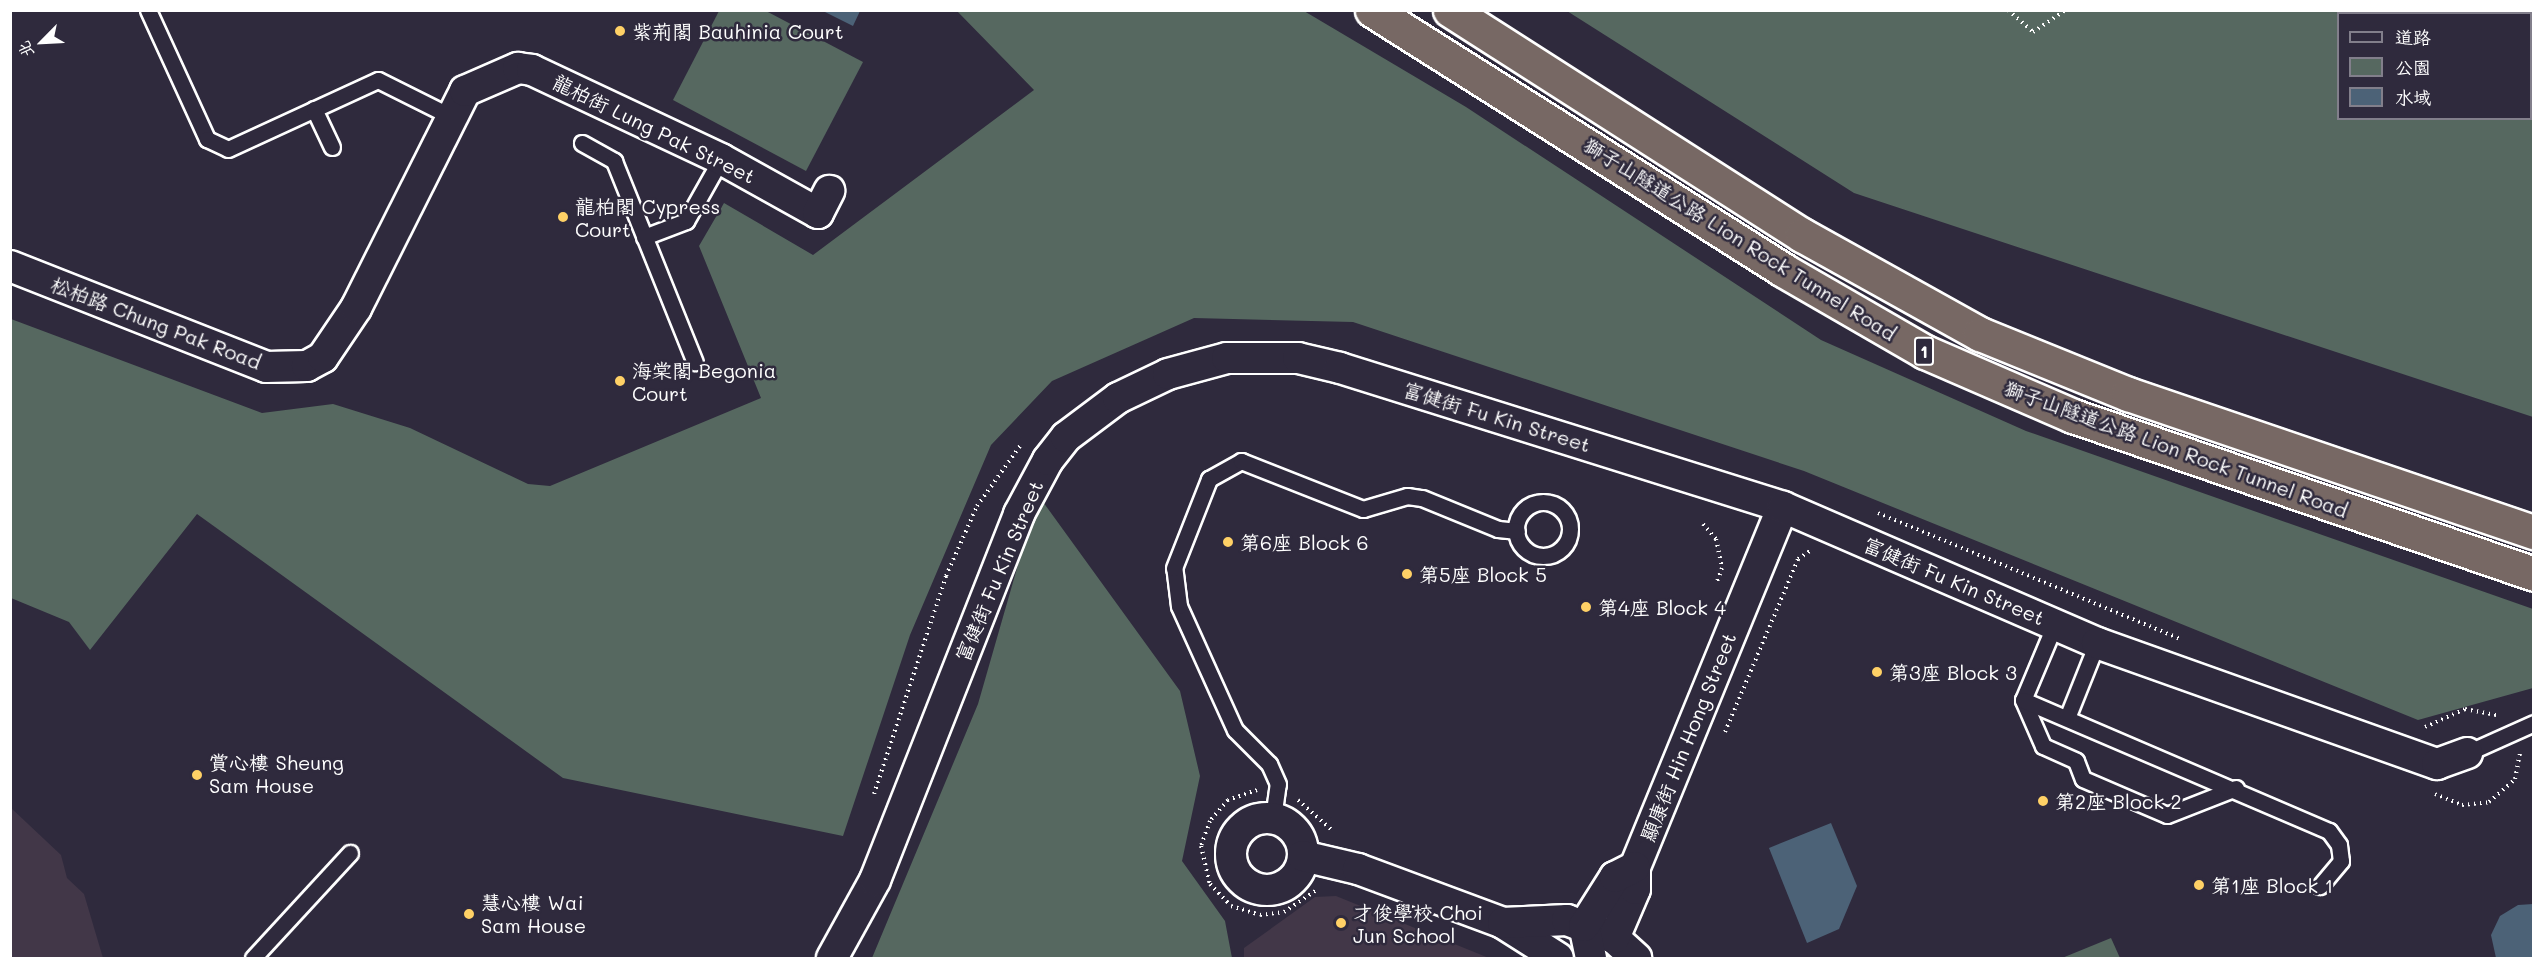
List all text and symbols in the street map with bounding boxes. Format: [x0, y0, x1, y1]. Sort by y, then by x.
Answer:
north arrow [12, 12, 72, 72]
legend [2337, 12, 2532, 120]
place label: 紫荊閣 Bauhinia Court [632, 19, 844, 43]
marker: 紫荊閣 Bauhinia Court [613, 24, 627, 38]
text: 道路 [2395, 25, 2431, 49]
text: 北 [12, 38, 38, 61]
text: 公園 [2395, 55, 2431, 79]
street label: 龍柏街 Lung Pak Street [549, 69, 759, 189]
text: 水域 [2395, 85, 2431, 109]
street label: 獅子山隧道公路 Lion Rock Tunnel Road [1579, 132, 1901, 346]
place label: 龍柏閣 Cypress Court [575, 194, 720, 241]
marker: 龍柏閣 Cypress Court [556, 210, 570, 224]
street label: 松柏路 Chung Pak Road [47, 272, 265, 374]
road number: 1 [1914, 336, 1934, 366]
place label: 海棠閣 Begonia Court [632, 358, 776, 405]
marker: 海棠閣 Begonia Court [613, 374, 627, 388]
street label: 獅子山隧道公路 Lion Rock Tunnel Road [2001, 376, 2351, 522]
street label: 富健街 Fu Kin Street [1401, 377, 1593, 457]
street label: 富健街 Fu Kin Street [950, 477, 1048, 665]
place label: 第6座 Block 6 [1240, 530, 1369, 554]
street label: 富健街 Fu Kin Street [1860, 532, 2048, 630]
marker: 第6座 Block 6 [1221, 535, 1235, 549]
place label: 第5座 Block 5 [1419, 562, 1547, 586]
marker: 第5座 Block 5 [1400, 567, 1414, 581]
place label: 第4座 Block 4 [1598, 595, 1726, 619]
marker: 第4座 Block 4 [1579, 600, 1593, 614]
street label: 顯康街 Hin Hong Street [1635, 629, 1741, 845]
place label: 第3座 Block 3 [1889, 660, 2017, 684]
marker: 第3座 Block 3 [1870, 665, 1884, 679]
place label: 賞心樓 Sheung Sam House [209, 751, 344, 798]
marker: 賞心樓 Sheung Sam House [190, 768, 204, 782]
place label: 第2座 Block 2 [2055, 789, 2182, 813]
marker: 第2座 Block 2 [2036, 794, 2050, 808]
place label: 第1座 Block 1 [2211, 873, 2333, 897]
marker: 第1座 Block 1 [2192, 878, 2206, 892]
place label: 慧心樓 Wai Sam House [481, 891, 586, 938]
place label: 才俊學校 Choi Jun School [1353, 900, 1483, 947]
marker: 慧心樓 Wai Sam House [462, 907, 476, 921]
marker: 才俊學校 Choi Jun School [1334, 916, 1348, 930]

